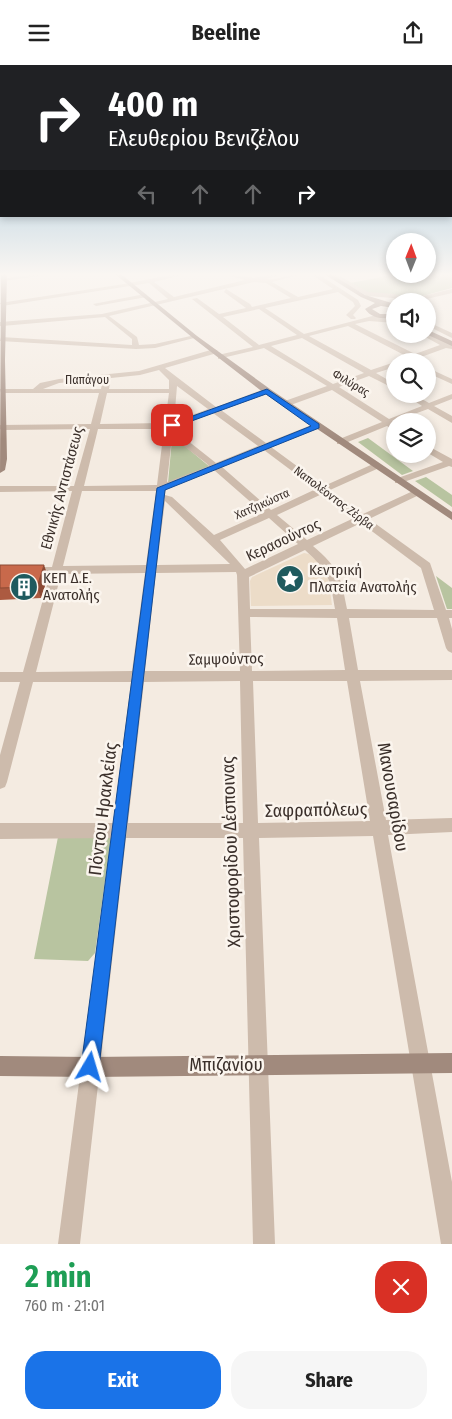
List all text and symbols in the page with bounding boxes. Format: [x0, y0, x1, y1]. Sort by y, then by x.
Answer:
icon: menu [25, 19, 53, 47]
text: Beeline [192, 19, 261, 46]
icon: share [399, 19, 427, 47]
text: 400 m [108, 83, 198, 125]
icon: right [25, 85, 90, 150]
text: Ελευθερίου Βενιζέλου [108, 125, 300, 152]
icon: left [133, 180, 161, 208]
icon: ahead [186, 180, 214, 208]
icon: ahead [239, 180, 267, 208]
icon: right [292, 180, 320, 208]
north arrow [386, 233, 436, 283]
map controls [386, 233, 436, 463]
button: sound [386, 293, 436, 343]
button: search [386, 353, 436, 403]
street label: Φιλύρας [330, 366, 372, 400]
street label: Παπάγου [65, 373, 109, 387]
pin [151, 404, 193, 446]
icon: arrive [158, 411, 186, 439]
button: layers [386, 413, 436, 463]
street label: Εθνικής Αντιστάσεως [37, 424, 87, 552]
street label: Ναπολέοντος Ζέρβα [291, 463, 377, 533]
street label: Χατζηκώστα [232, 486, 292, 522]
street label: Κερασούντος [243, 515, 324, 565]
place label: Κεντρική Πλατεία Ανατολής [309, 561, 417, 596]
place icon: Κεντρική Πλατεία Ανατολής [275, 564, 305, 594]
place label: ΚΕΠ Δ.Ε. Ανατολής [43, 569, 100, 604]
building icon: ΚΕΠ Δ.Ε. Ανατολής [9, 572, 39, 602]
street label: Σαμψούντος [188, 649, 264, 669]
street label: Πόντου Ηρακλείας [84, 741, 122, 877]
street label: Μανουσαρίδου [373, 741, 413, 853]
street label: Χριστοφορίδου Δέσποινας [217, 756, 245, 948]
street label: Σαφραπόλεως [265, 798, 368, 822]
position arrow [63, 1040, 115, 1092]
street label: Μπιζανίου [189, 1054, 263, 1076]
text: 2 min [25, 1259, 92, 1295]
button: close [375, 1261, 427, 1313]
text: 760 m · 21:01 [25, 1296, 105, 1315]
button: Exit [25, 1351, 221, 1409]
button: Share [231, 1351, 427, 1409]

